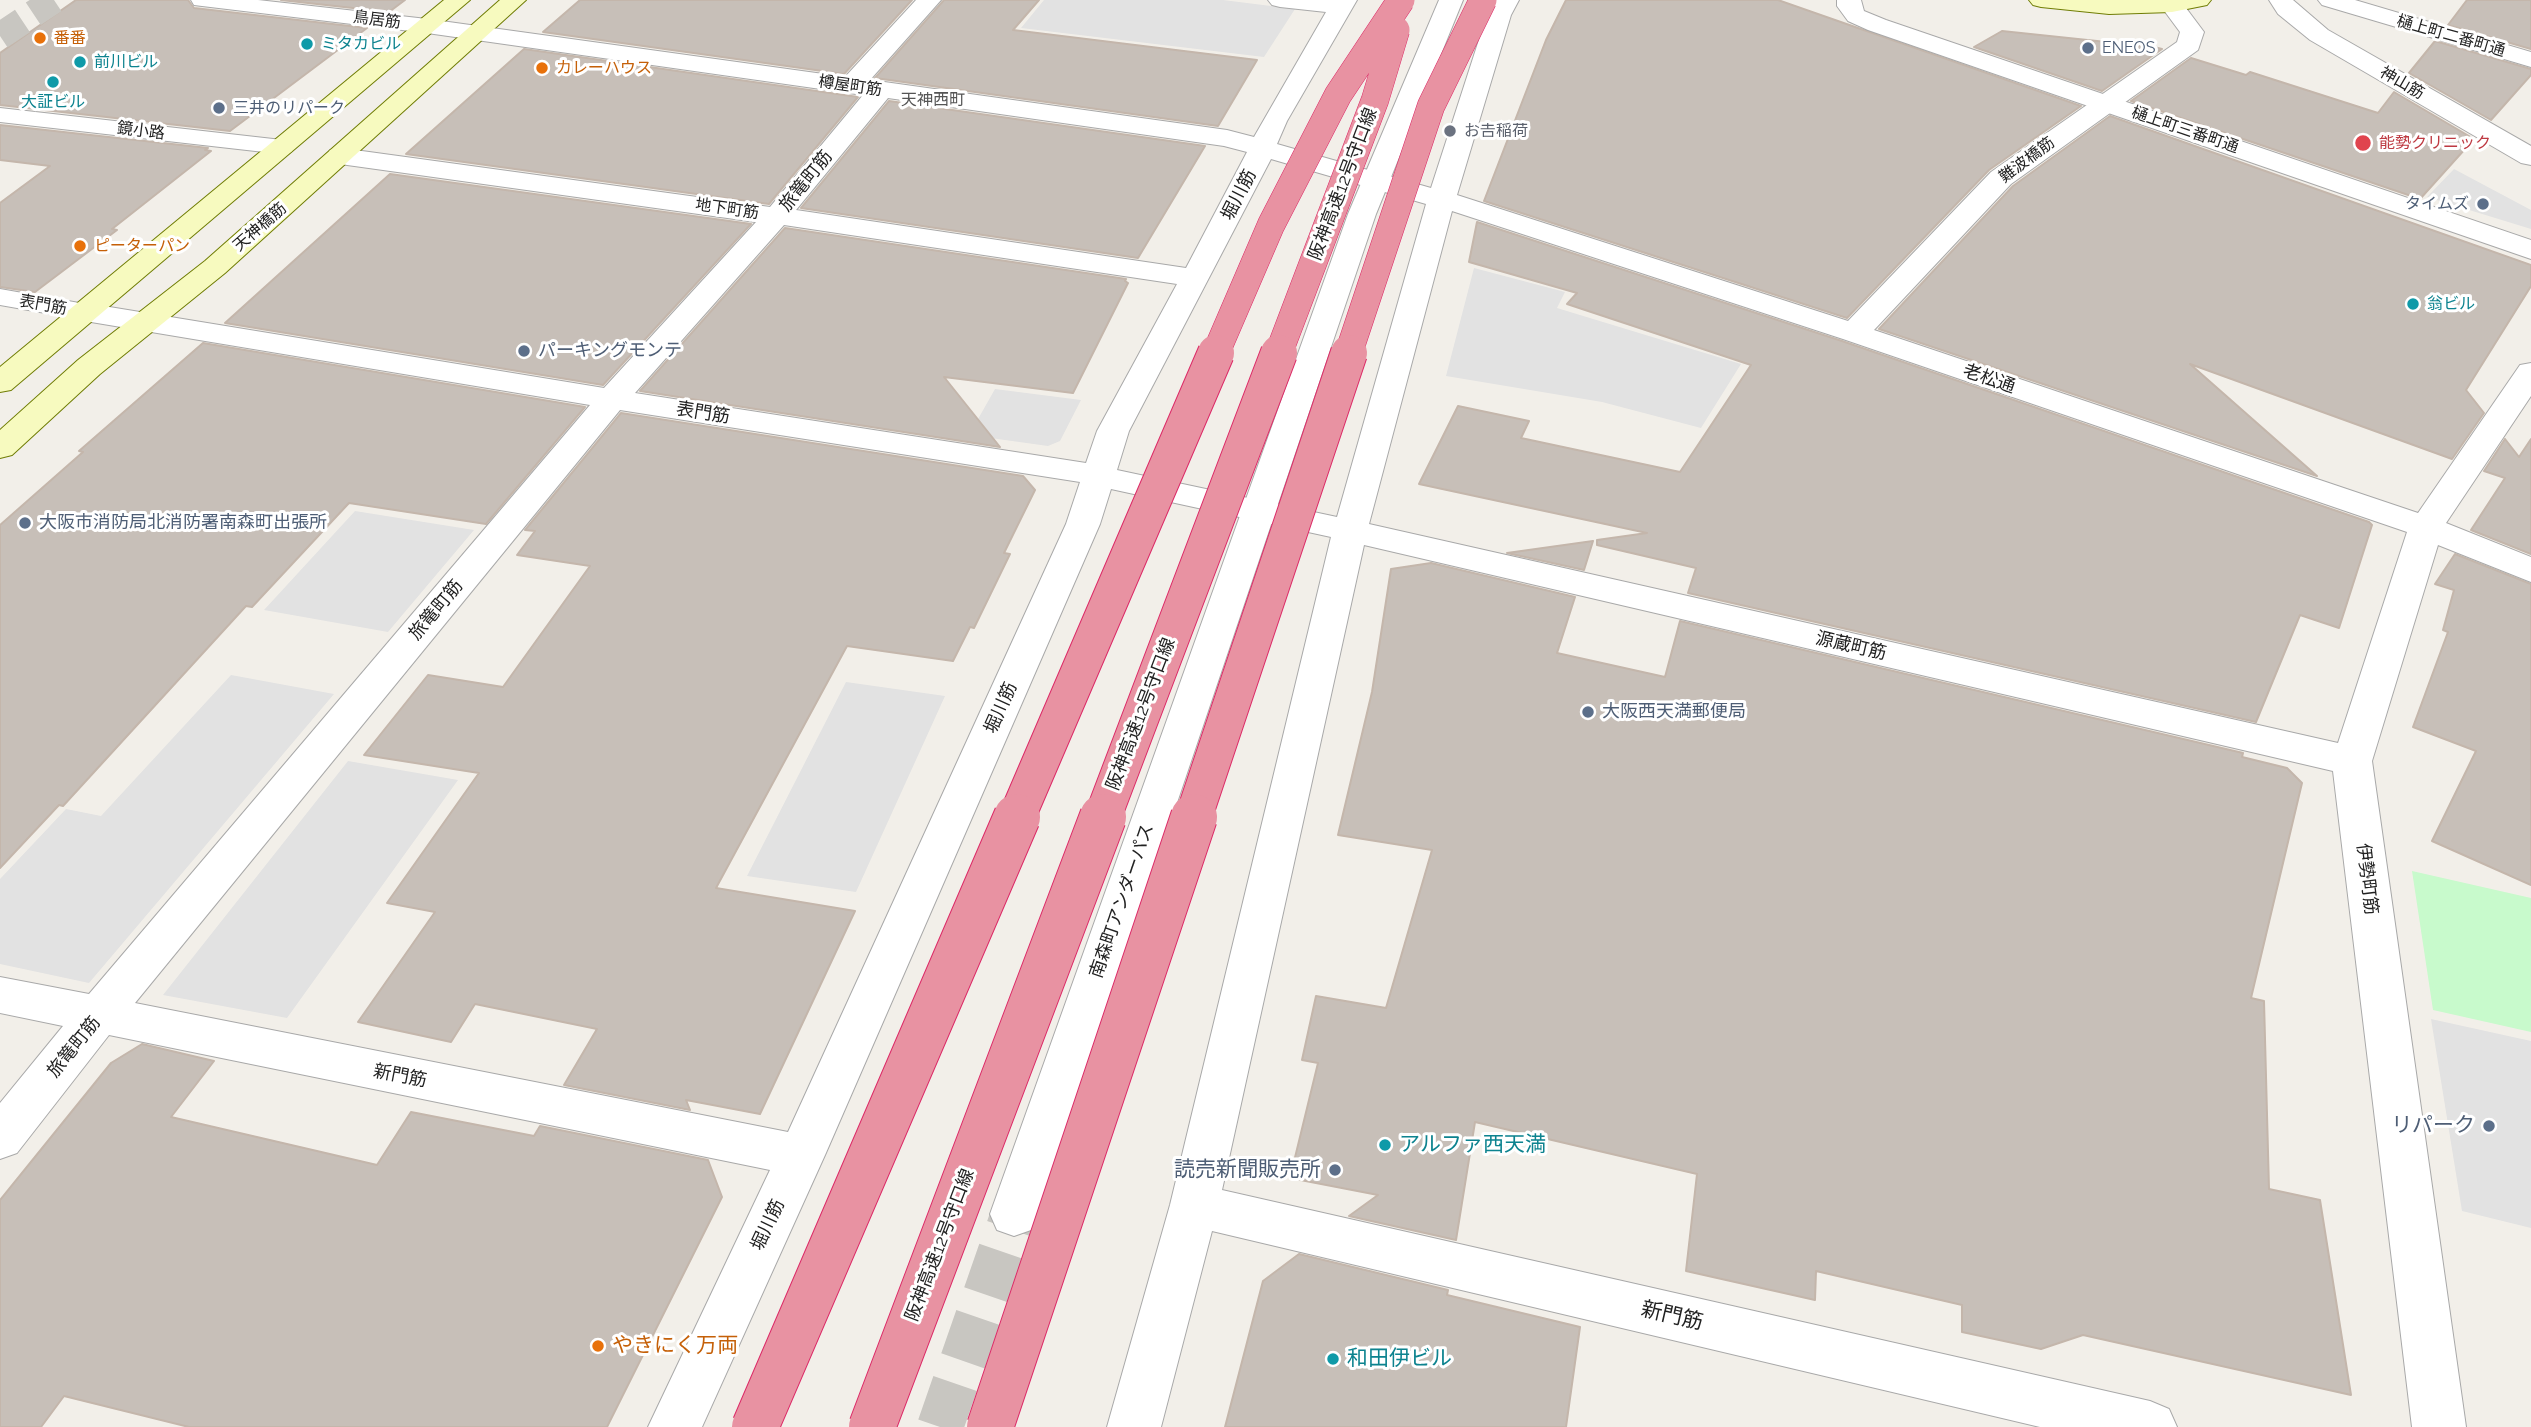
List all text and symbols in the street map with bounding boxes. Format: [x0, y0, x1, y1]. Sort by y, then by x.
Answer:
street label: 鳥居筋 [352, 8, 402, 32]
street label: 樋上町二番町通 [2395, 11, 2507, 61]
place label: 番番 [54, 28, 86, 48]
marker: 番番 [32, 30, 48, 46]
place label: ミタカビル [321, 34, 401, 54]
marker: ミタカビル [299, 36, 315, 52]
place label: ENEOS [2102, 38, 2155, 58]
marker: ENEOS [2080, 40, 2096, 56]
place label: 前川ビル [94, 52, 158, 72]
marker: 前川ビル [72, 54, 88, 70]
place label: カレーハウス [556, 58, 652, 78]
marker: カレーハウス [534, 60, 550, 76]
street label: 神山筋 [2376, 63, 2428, 103]
street label: 樽屋町筋 [817, 72, 883, 100]
marker: 大証ビル [45, 74, 61, 90]
district label: 天神西町 [901, 90, 965, 110]
place label: 大証ビル [21, 92, 85, 112]
place label: 三井のリパーク [233, 98, 345, 118]
marker: 三井のリパーク [211, 100, 227, 116]
street label: 樋上町三番町通 [2129, 103, 2241, 157]
street label: 阪神高速12号守口線 [1304, 105, 1382, 263]
street label: 鏡小路 [116, 119, 166, 143]
place label: お𠮷稲荷 [1464, 121, 1528, 141]
marker: お𠮷稲荷 [1442, 123, 1458, 139]
street label: 難波橋筋 [1996, 133, 2058, 187]
marker: 能勢クリニック [2353, 133, 2373, 153]
place label: 能勢クリニック [2379, 133, 2491, 153]
street label: 旅篭町筋 [775, 146, 837, 216]
street label: 堀川筋 [1217, 166, 1261, 224]
place label: タイムズ [2405, 194, 2469, 214]
street label: 地下町筋 [694, 195, 760, 223]
marker: タイムズ [2475, 196, 2491, 212]
street label: 天神橋筋 [230, 199, 290, 255]
place label: ピーターパン [94, 236, 190, 256]
marker: ピーターパン [72, 238, 88, 254]
street label: 表門筋 [18, 291, 68, 319]
place label: 翁ビル [2427, 294, 2475, 314]
marker: 翁ビル [2405, 296, 2421, 312]
place label: パーキングモンテ [538, 340, 682, 362]
marker: パーキングモンテ [516, 343, 532, 359]
street label: 老松通 [1960, 360, 2018, 398]
street label: 表門筋 [675, 398, 731, 428]
place label: 大阪市消防局北消防署南森町出張所 [39, 512, 327, 534]
marker: 大阪市消防局北消防署南森町出張所 [17, 515, 33, 531]
street label: 旅篭町筋 [405, 575, 467, 645]
street label: 源蔵町筋 [1813, 627, 1889, 665]
street label: 阪神高速12号守口線 [1102, 635, 1180, 793]
street label: 堀川筋 [980, 679, 1022, 737]
place label: 大阪西天満郵便局 [1602, 701, 1746, 723]
marker: 大阪西天満郵便局 [1580, 704, 1596, 720]
street label: 南森町アンダーパス [1085, 821, 1159, 981]
street label: 伊勢町筋 [2352, 842, 2382, 916]
street label: 旅篭町筋 [43, 1012, 105, 1082]
street label: 新門筋 [371, 1060, 429, 1092]
place label: リパーク [2391, 1113, 2475, 1139]
marker: リパーク [2481, 1118, 2497, 1134]
place label: アルファ西天満 [1399, 1132, 1546, 1158]
marker: アルファ西天満 [1377, 1137, 1393, 1153]
place label: 読売新聞販売所 [1174, 1157, 1321, 1183]
marker: 読売新聞販売所 [1327, 1162, 1343, 1178]
street label: 阪神高速12号守口線 [901, 1166, 979, 1324]
street label: 堀川筋 [747, 1196, 789, 1254]
street label: 新門筋 [1638, 1297, 1706, 1335]
place label: やきにく万両 [612, 1333, 738, 1359]
marker: やきにく万両 [590, 1338, 606, 1354]
place label: 和田伊ビル [1347, 1346, 1452, 1372]
marker: 和田伊ビル [1325, 1351, 1341, 1367]

